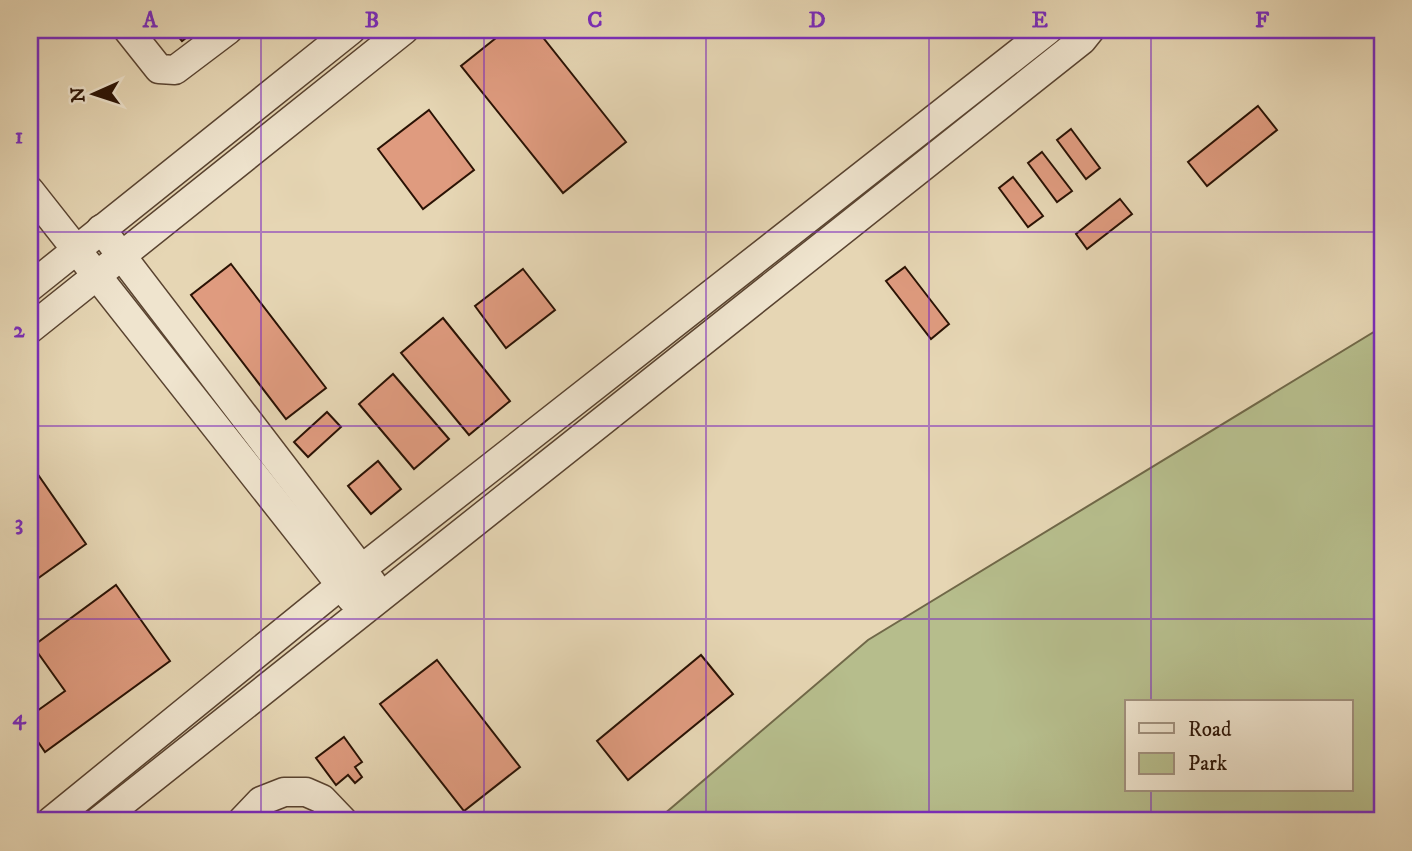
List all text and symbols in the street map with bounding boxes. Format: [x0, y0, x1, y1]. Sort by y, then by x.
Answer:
text: A [142, 6, 159, 35]
text: B [365, 6, 379, 35]
text: C [587, 6, 603, 35]
text: D [808, 6, 826, 35]
text: E [1032, 6, 1048, 35]
text: F [1255, 6, 1270, 35]
north arrow [60, 60, 130, 130]
text: N [67, 86, 90, 103]
text: 1 [15, 122, 23, 151]
text: 2 [13, 316, 25, 345]
text: 3 [15, 509, 23, 538]
legend [1125, 700, 1352, 792]
text: 4 [12, 703, 27, 732]
text: Road [1188, 717, 1232, 743]
text: Park [1188, 751, 1228, 777]

